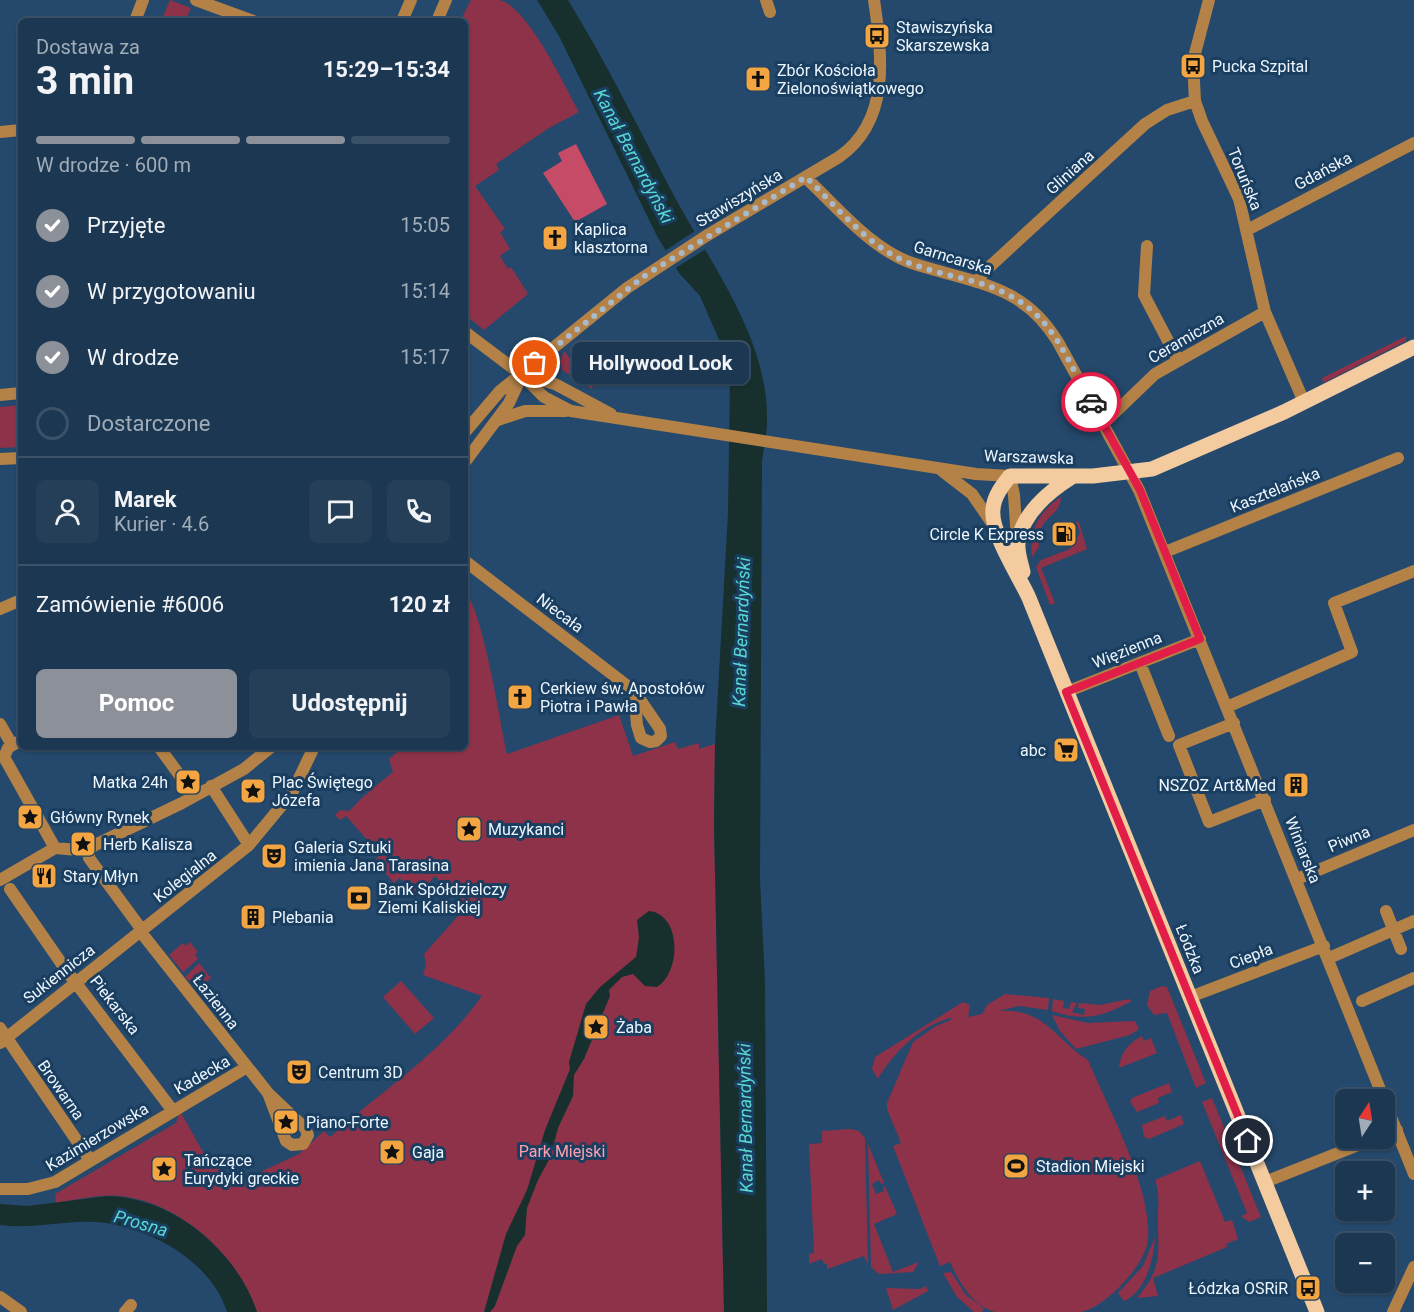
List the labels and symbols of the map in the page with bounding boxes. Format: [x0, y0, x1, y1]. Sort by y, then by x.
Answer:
place label: Stawiszyńska Skarszewska [896, 18, 993, 55]
bus stop icon: Stawiszyńska Skarszewska [862, 21, 892, 51]
bus stop icon: Pucka Szpital [1178, 51, 1208, 81]
place label: Pucka Szpital [1212, 57, 1308, 76]
place label: Zbór Kościoła Zielonoświątkowego [777, 61, 924, 98]
church icon: Zbór Kościoła Zielonoświątkowego [743, 64, 773, 94]
water label: Kanał Bernardyński [590, 85, 679, 228]
street label: Toruńska [1224, 145, 1266, 213]
street label: Gliniana [1042, 146, 1098, 198]
street label: Gdańska [1291, 148, 1355, 194]
street label: Stawiszyńska [693, 165, 785, 231]
place label: Kaplica klasztorna [574, 220, 648, 257]
church icon: Kaplica klasztorna [540, 223, 570, 253]
street label: Garncarska [911, 237, 995, 279]
street label: Ceramiczna [1145, 309, 1227, 367]
pin [509, 337, 560, 388]
callout: Hollywood Look [571, 342, 748, 384]
courier [1061, 372, 1121, 432]
street label: Warszawska [984, 446, 1074, 468]
street label: Kasztelańska [1227, 463, 1323, 517]
fuel station icon: Circle K Express [1049, 519, 1079, 549]
place label: Circle K Express [929, 525, 1044, 544]
water label: Kanał Bernardyński [728, 556, 754, 707]
street label: Niecała [533, 589, 587, 637]
street label: Więzienna [1089, 627, 1165, 673]
place label: Cerkiew św. Apostołów Piotra i Pawła [540, 679, 705, 716]
church icon: Cerkiew św. Apostołów Piotra i Pawła [505, 682, 535, 712]
supermarket icon: abc [1051, 735, 1081, 765]
place label: abc [1020, 741, 1046, 760]
place icon: Matka 24h [173, 767, 203, 797]
building icon: NSZOZ Art&Med [1281, 770, 1311, 800]
place label: Plac Świętego Józefa [272, 772, 373, 810]
place label: Matka 24h [93, 773, 168, 792]
place icon: Plac Świętego Józefa [238, 776, 268, 806]
place label: NSZOZ Art&Med [1158, 776, 1276, 795]
place icon: Główny Rynek [15, 802, 45, 832]
place label: Główny Rynek [50, 808, 151, 827]
place icon: Muzykanci [454, 814, 484, 844]
street label: Winiarska [1281, 814, 1325, 886]
place label: Muzykanci [488, 820, 564, 839]
street label: Piwna [1325, 822, 1373, 856]
place icon: Herb Kalisza [68, 829, 98, 859]
place label: Herb Kalisza [103, 835, 193, 854]
place label: Galeria Sztuki imienia Jana Tarasina [294, 838, 449, 875]
theatre icon: Galeria Sztuki imienia Jana Tarasina [259, 841, 289, 871]
street label: Kolegialna [150, 846, 220, 906]
restaurant icon: Stary Młyn [29, 861, 59, 891]
place label: Stary Młyn [63, 867, 138, 886]
place label: Bank Spółdzielczy Ziemi Kaliskiej [378, 880, 507, 917]
bank icon: Bank Spółdzielczy Ziemi Kaliskiej [344, 883, 374, 913]
building icon: Plebania [238, 902, 268, 932]
place label: Plebania [272, 908, 334, 927]
street label: Łódzka [1172, 922, 1208, 976]
street label: Ciepła [1227, 939, 1275, 973]
street label: Sukiennicza [20, 940, 98, 1008]
street label: Łazienna [189, 971, 243, 1033]
street label: Piekarska [86, 972, 144, 1038]
place icon: Żaba [581, 1012, 611, 1042]
place label: Żaba [616, 1018, 652, 1037]
water label: Kanał Bernardyński [733, 1042, 757, 1193]
street label: Kadecka [171, 1051, 233, 1099]
street label: Browarna [34, 1057, 88, 1123]
theatre icon: Centrum 3D [284, 1057, 314, 1087]
place label: Centrum 3D [318, 1063, 403, 1082]
north arrow [1335, 1089, 1395, 1149]
street label: Kazimierzowska [42, 1099, 152, 1175]
place icon: Piano-Forte [271, 1107, 301, 1137]
place label: Piano-Forte [306, 1113, 388, 1132]
pin [1222, 1115, 1273, 1166]
place icon: Gaja [377, 1137, 407, 1167]
park label: Park Miejski [519, 1142, 605, 1161]
place label: Gaja [412, 1143, 444, 1162]
place label: Tańczące Eurydyki greckie [184, 1151, 299, 1188]
sports icon: Stadion Miejski [1001, 1151, 1031, 1181]
place icon: Tańczące Eurydyki greckie [149, 1154, 179, 1184]
place label: Stadion Miejski [1036, 1157, 1145, 1176]
water label: Prosna [112, 1205, 170, 1241]
bus stop icon: Łódzka OSRiR [1293, 1273, 1323, 1303]
place label: Łódzka OSRiR [1188, 1279, 1288, 1298]

